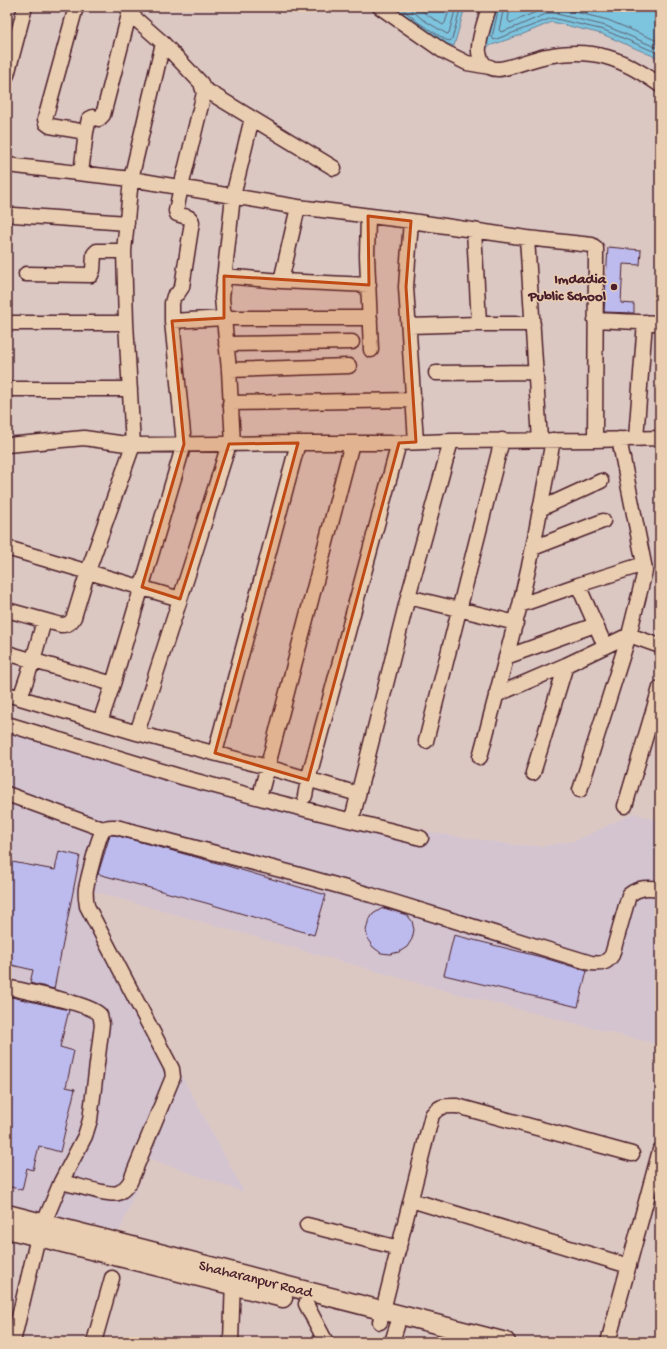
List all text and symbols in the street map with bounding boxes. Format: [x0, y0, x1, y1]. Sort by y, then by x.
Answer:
place label: Imdadia Public School [528, 271, 607, 306]
marker: Imdadia Public School [609, 282, 619, 292]
street label: Shaharanpur Road [197, 1257, 315, 1303]

